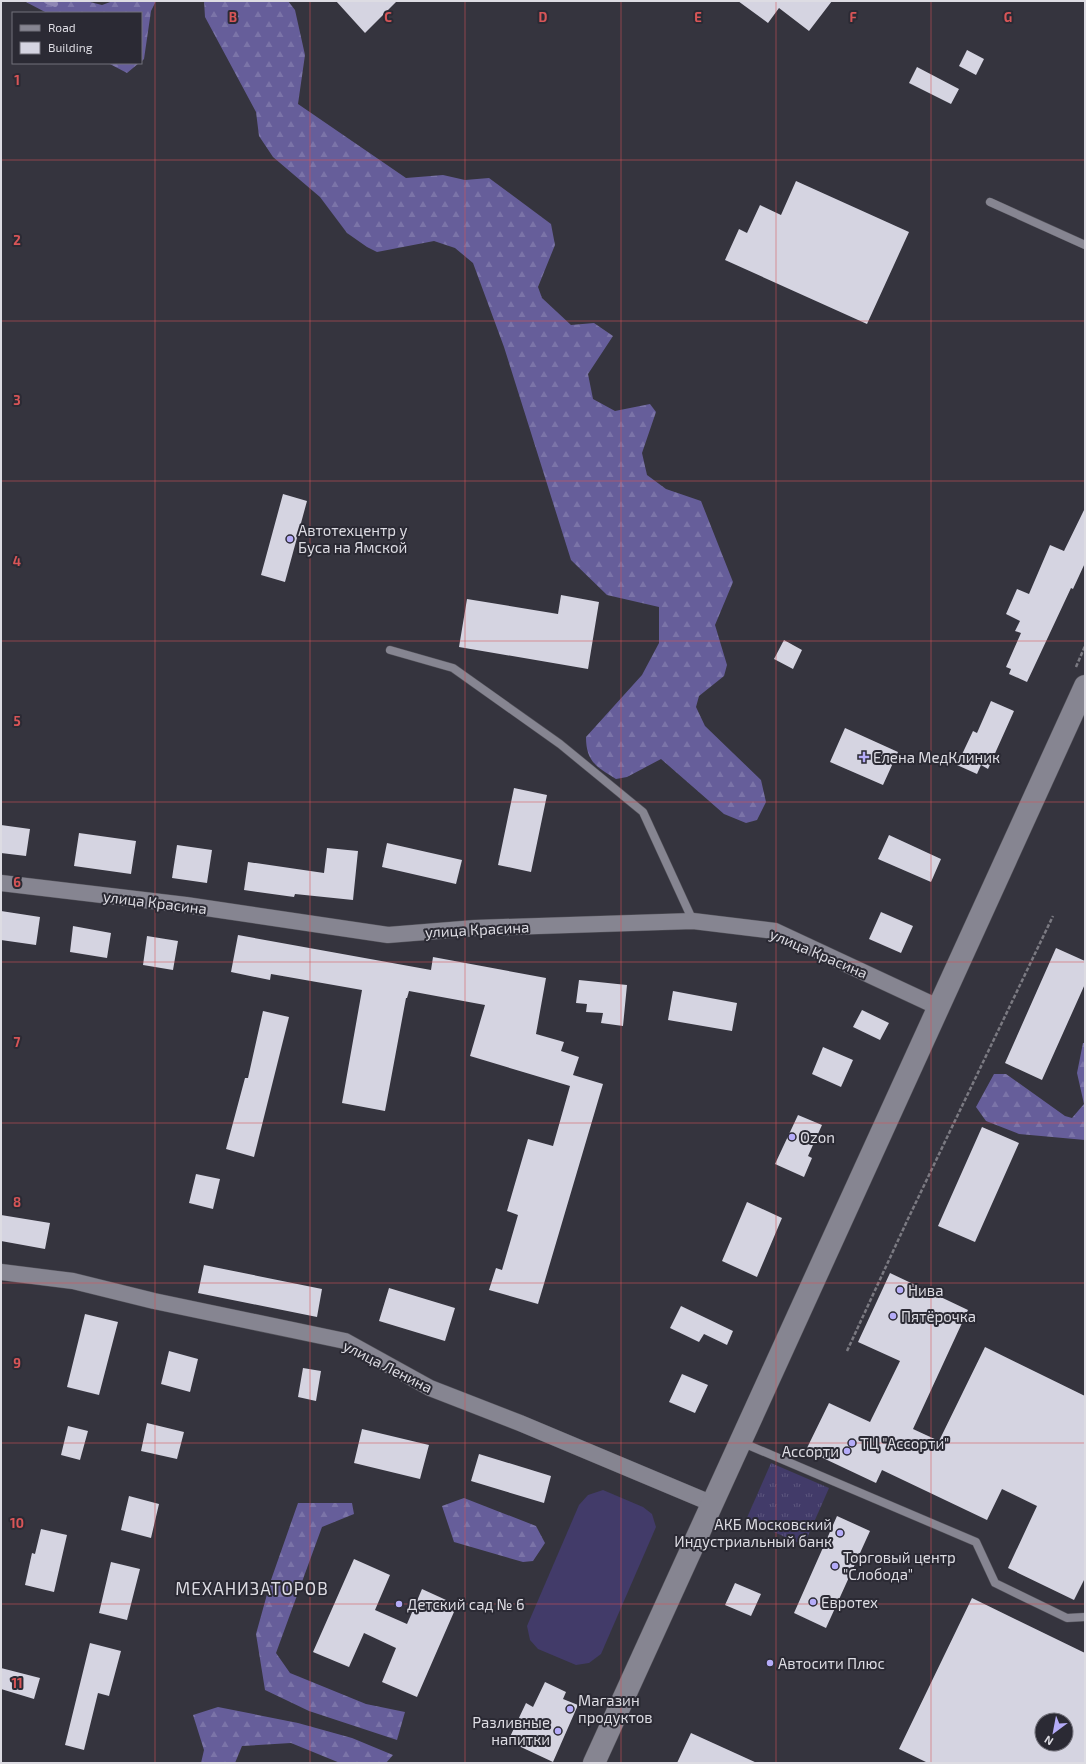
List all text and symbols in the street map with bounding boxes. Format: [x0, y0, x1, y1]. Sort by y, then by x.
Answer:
text: B [229, 9, 237, 25]
text: C [384, 9, 392, 25]
text: D [539, 9, 548, 25]
text: E [694, 9, 702, 25]
text: F [849, 9, 857, 25]
text: G [1004, 9, 1012, 25]
legend [12, 12, 142, 64]
text: Road [48, 20, 76, 34]
text: Building [48, 40, 93, 54]
text: 1 [14, 72, 20, 88]
text: 2 [13, 232, 21, 248]
text: 3 [13, 392, 21, 408]
place label: Автотехцентр у Буса на Ямской [298, 521, 407, 557]
marker: Автотехцентр у Буса на Ямской [285, 534, 295, 544]
text: 4 [13, 553, 21, 569]
text: 5 [13, 713, 21, 729]
place label: Елена МедКлиник [873, 748, 1000, 766]
marker: Елена МедКлиник [858, 751, 870, 763]
text: 6 [13, 874, 21, 890]
street label: улица Красина [102, 887, 208, 918]
street label: улица Красина [424, 917, 530, 942]
street label: улица Красина [767, 924, 871, 983]
text: 7 [14, 1034, 21, 1050]
place label: Ozon [800, 1128, 835, 1146]
marker: Ozon [787, 1132, 797, 1142]
text: 8 [13, 1194, 21, 1210]
place label: Нива [908, 1281, 943, 1299]
marker: Нива [895, 1285, 905, 1295]
place label: Пятёрочка [901, 1307, 976, 1325]
marker: Пятёрочка [888, 1311, 898, 1321]
street label: улица Ленина [340, 1336, 436, 1397]
text: 9 [13, 1355, 21, 1371]
place label: ТЦ "Ассорти" [860, 1434, 949, 1452]
marker: ТЦ "Ассорти" [847, 1438, 857, 1448]
place label: Ассорти [782, 1442, 839, 1460]
marker: Ассорти [842, 1446, 852, 1456]
text: 10 [10, 1515, 24, 1531]
place label: АКБ Московский Индустриальный банк [674, 1515, 832, 1551]
marker: АКБ Московский Индустриальный банк [835, 1528, 845, 1538]
place label: Торговый центр "Слобода" [843, 1548, 956, 1583]
marker: Торговый центр "Слобода" [830, 1561, 840, 1571]
district label: МЕХАНИЗАТОРОВ [175, 1578, 329, 1598]
place label: Евротех [821, 1593, 878, 1611]
place label: Детский сад № 6 [407, 1595, 525, 1613]
marker: Евротех [808, 1597, 818, 1607]
marker: Детский сад № 6 [394, 1599, 404, 1609]
place label: Автосити Плюс [778, 1654, 885, 1672]
marker: Автосити Плюс [765, 1658, 775, 1668]
text: 11 [11, 1675, 23, 1691]
place label: Магазин продуктов [578, 1691, 653, 1727]
marker: Магазин продуктов [565, 1704, 575, 1714]
north arrow [1034, 1712, 1074, 1752]
place label: Разливные напитки [472, 1713, 550, 1748]
marker: Разливные напитки [553, 1726, 563, 1736]
text: N [1042, 1733, 1055, 1749]

